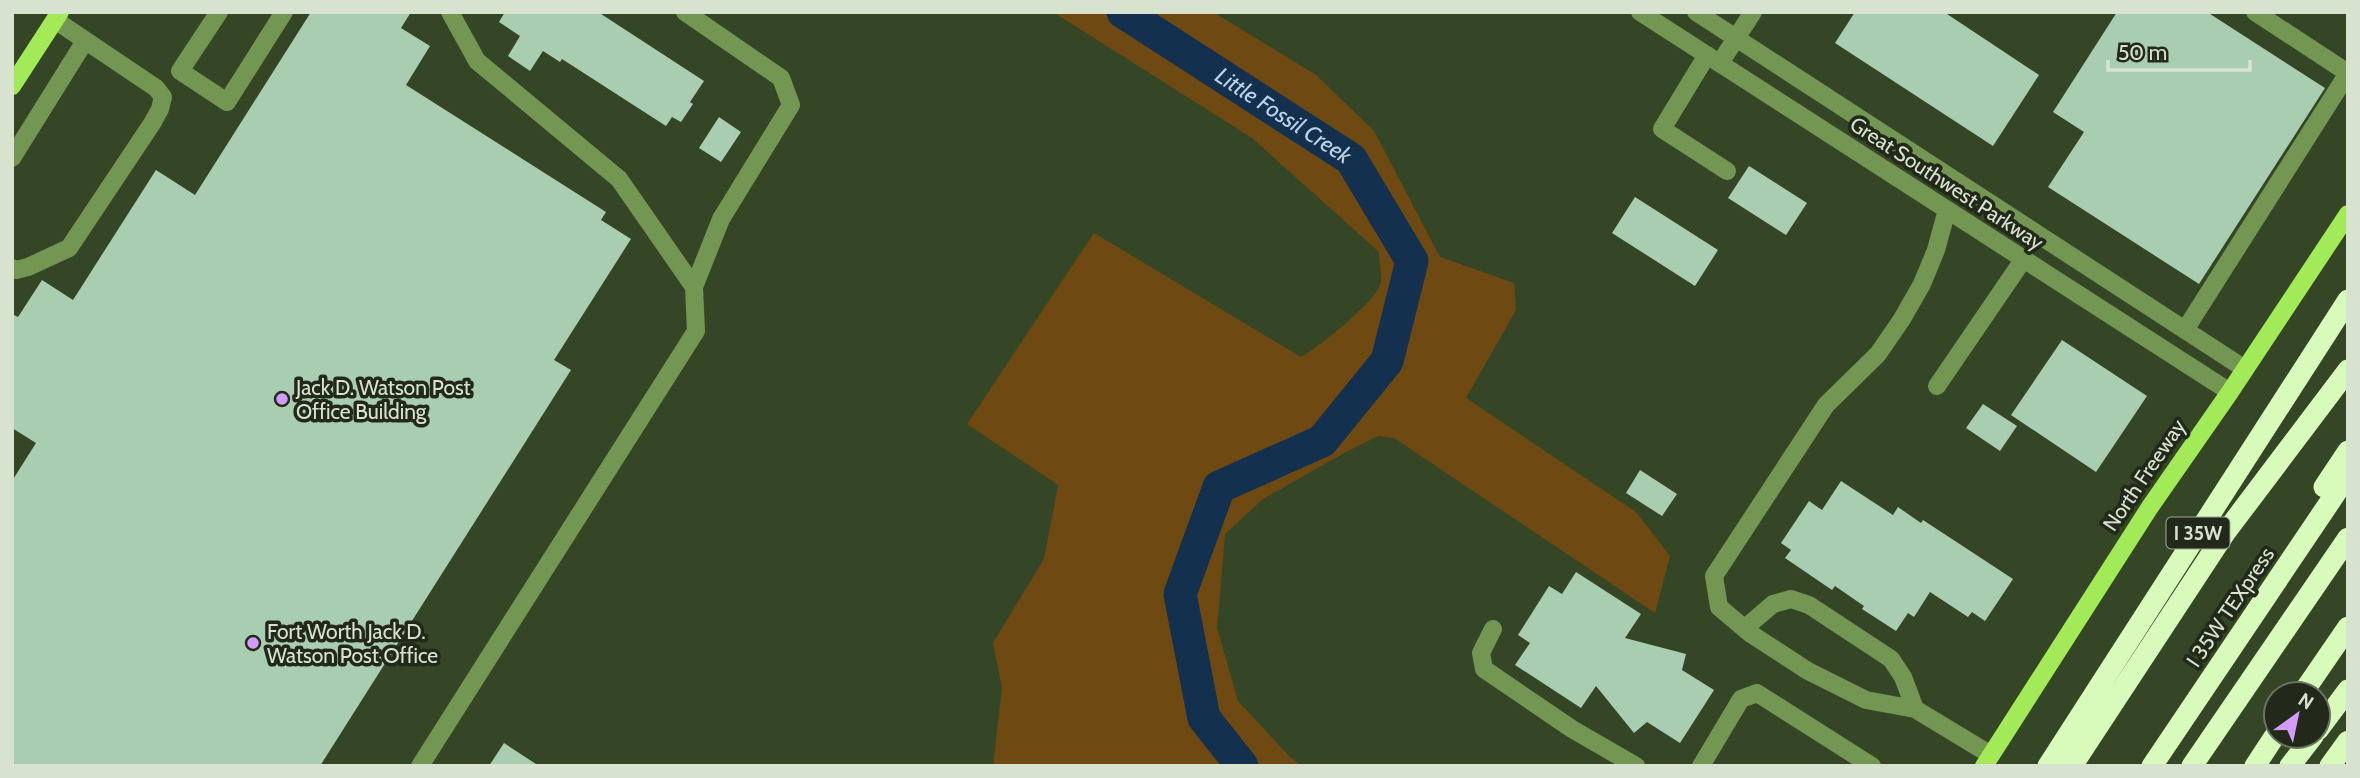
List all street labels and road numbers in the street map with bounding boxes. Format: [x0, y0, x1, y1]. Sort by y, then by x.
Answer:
street label: Great Southwest Parkway [1846, 111, 2049, 255]
street label: North Freeway [2098, 414, 2191, 536]
road number: I 35W [2166, 518, 2230, 548]
street label: I 35W TEXpress [2181, 542, 2279, 672]

